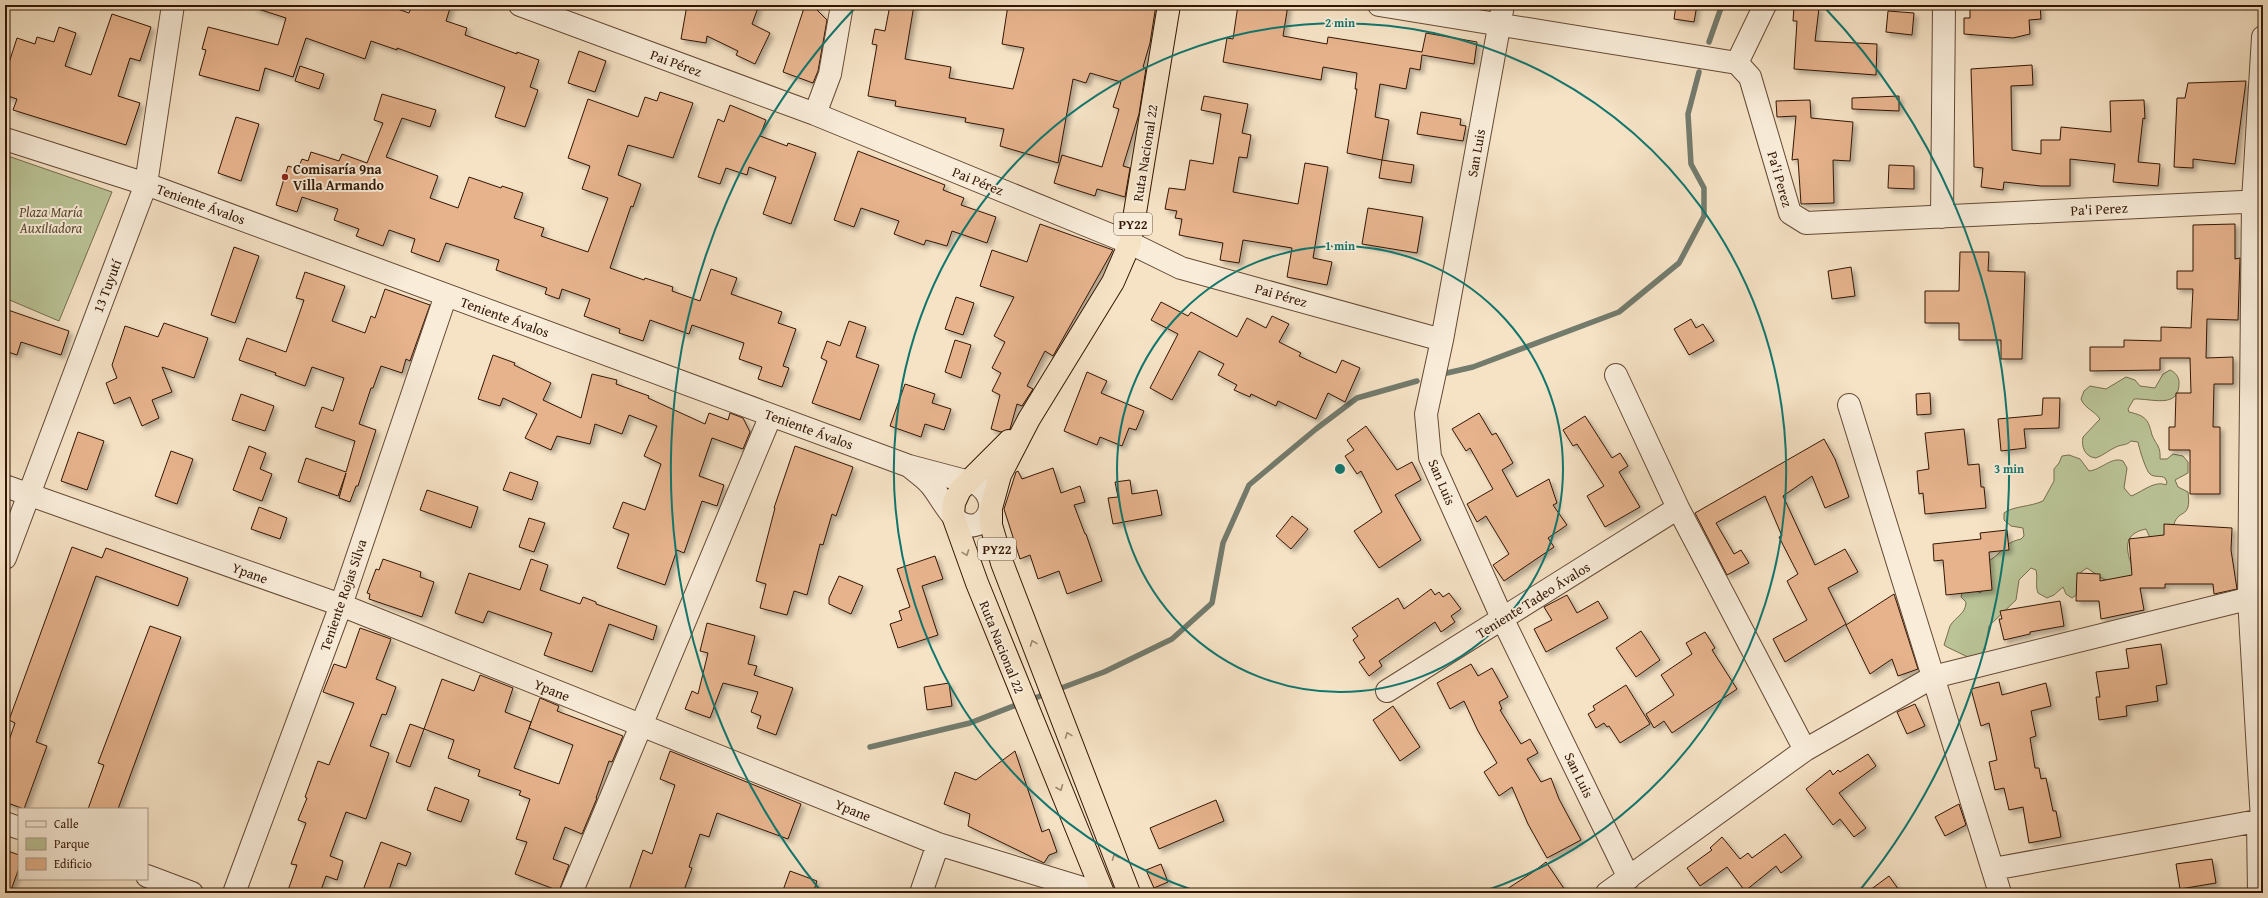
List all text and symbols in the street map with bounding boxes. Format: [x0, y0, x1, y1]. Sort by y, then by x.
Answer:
text: 2 min [1325, 14, 1355, 31]
street label: Pai Pérez [647, 44, 705, 82]
street label: Ruta Nacional 22 [1127, 103, 1163, 203]
street label: San Luis [1462, 127, 1490, 179]
street label: Pa'i Perez [1763, 149, 1797, 209]
place label: Comisaría 9na Villa Armando [293, 159, 385, 195]
street label: Pai Pérez [949, 162, 1007, 200]
marker: Comisaría 9na Villa Armando [280, 172, 290, 182]
street label: Teniente Ávalos [154, 179, 248, 229]
street label: Pa'i Perez [2070, 198, 2128, 220]
park label: Plaza María Auxiliadora [18, 202, 83, 238]
road number: PY22 [1114, 213, 1152, 235]
text: 1 min [1325, 237, 1355, 254]
street label: 13 Tuyutí [88, 256, 127, 315]
street label: Pai Pérez [1253, 278, 1309, 312]
street label: Teniente Ávalos [458, 292, 552, 342]
street label: Teniente Ávalos [762, 404, 856, 454]
street label: San Luis [1423, 456, 1461, 508]
text: 3 min [1994, 460, 2024, 477]
centre of rings [1333, 462, 1347, 476]
street label: Teniente Rojas Silva [315, 536, 372, 654]
road number: PY22 [978, 538, 1016, 560]
one-way arrow [961, 549, 969, 556]
street label: Ypane [229, 557, 271, 589]
street label: Teniente Tadeo Ávalos [1472, 557, 1594, 643]
street label: Ruta Nacional 22 [974, 598, 1030, 696]
one-way arrow [1029, 640, 1037, 647]
street label: Ypane [531, 674, 573, 706]
one-way arrow [1065, 732, 1073, 739]
street label: San Luis [1559, 749, 1599, 801]
one-way arrow [1056, 785, 1064, 792]
street label: Ypane [832, 794, 874, 826]
legend [18, 808, 148, 880]
text: Calle [54, 815, 79, 832]
text: Parque [54, 835, 90, 852]
one-way arrow [1111, 853, 1119, 860]
text: Edificio [54, 855, 92, 872]

